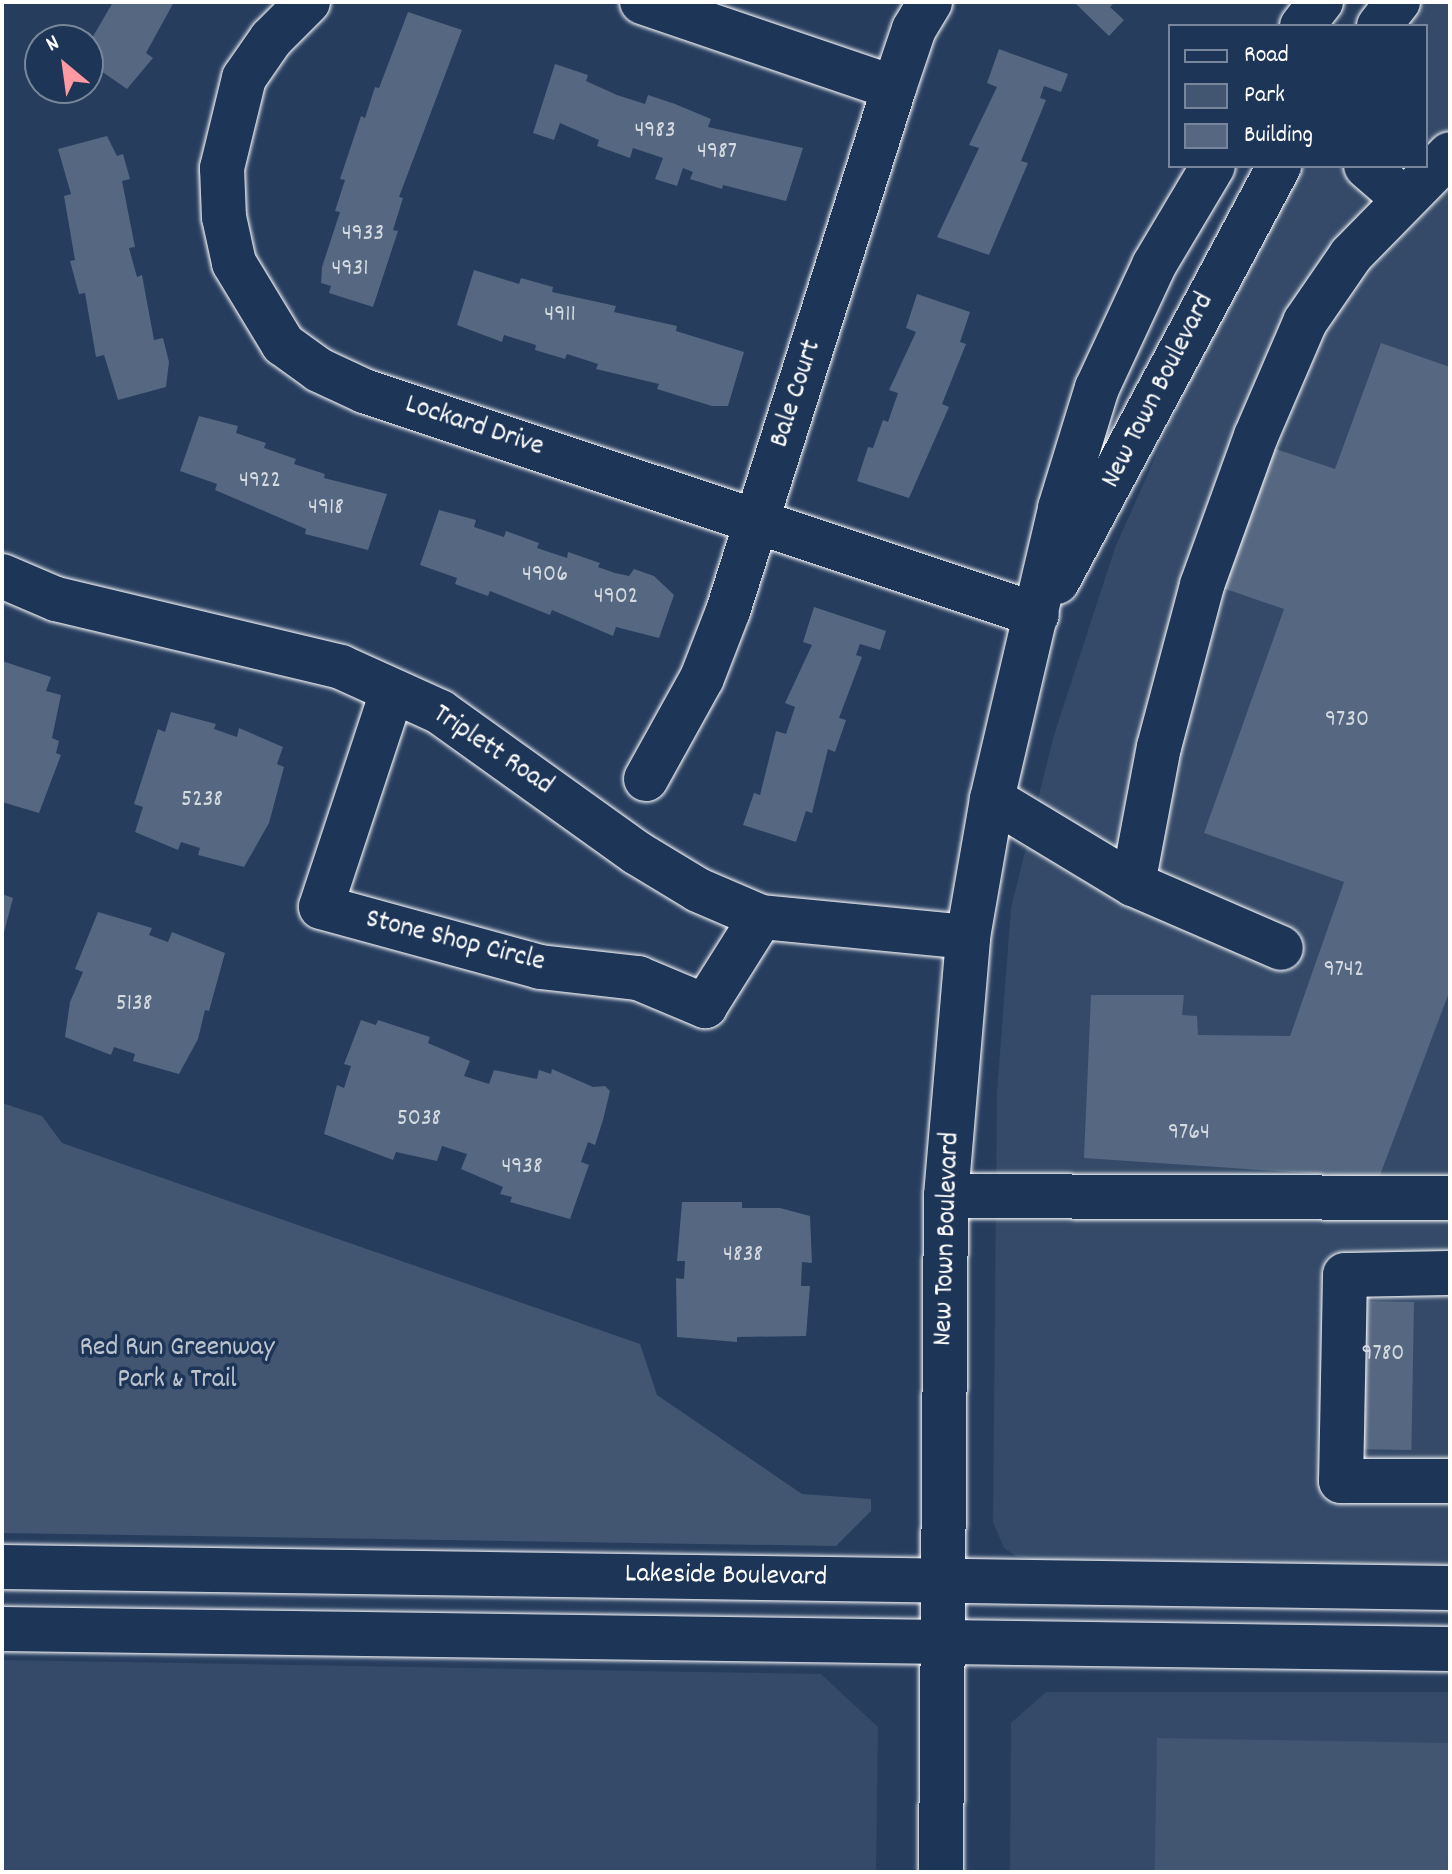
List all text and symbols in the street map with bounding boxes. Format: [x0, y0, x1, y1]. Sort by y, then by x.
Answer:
north arrow [24, 24, 104, 104]
legend [1168, 24, 1428, 168]
text: N [41, 28, 65, 61]
text: Road [1244, 39, 1289, 73]
text: Park [1244, 79, 1285, 113]
house number: 4983 [634, 118, 676, 146]
text: Building [1244, 119, 1313, 153]
house number: 4987 [697, 139, 737, 167]
house number: 4933 [342, 221, 384, 249]
house number: 4931 [332, 256, 368, 284]
street label: New Town Boulevard [1095, 288, 1223, 494]
house number: 4911 [544, 302, 576, 330]
street label: Bale Court [764, 336, 830, 452]
street label: Lockard Drive [400, 389, 548, 465]
house number: 4922 [239, 468, 281, 496]
house number: 4918 [308, 495, 344, 523]
house number: 4906 [522, 562, 568, 590]
house number: 4902 [594, 584, 638, 612]
street label: Triplett Road [425, 698, 559, 804]
house number: 9730 [1325, 707, 1369, 735]
house number: 5238 [181, 787, 223, 815]
street label: Stone Shop Circle [362, 904, 548, 980]
house number: 9742 [1324, 957, 1364, 985]
house number: 5138 [116, 991, 152, 1019]
house number: 5038 [397, 1106, 441, 1134]
house number: 9764 [1168, 1120, 1210, 1148]
street label: New Town Boulevard [927, 1131, 969, 1347]
house number: 4938 [501, 1154, 543, 1182]
house number: 4838 [723, 1242, 763, 1270]
park label: Red Run Greenway Park & Trail [79, 1332, 275, 1398]
house number: 9780 [1362, 1341, 1404, 1369]
street label: Lakeside Boulevard [625, 1558, 827, 1596]

